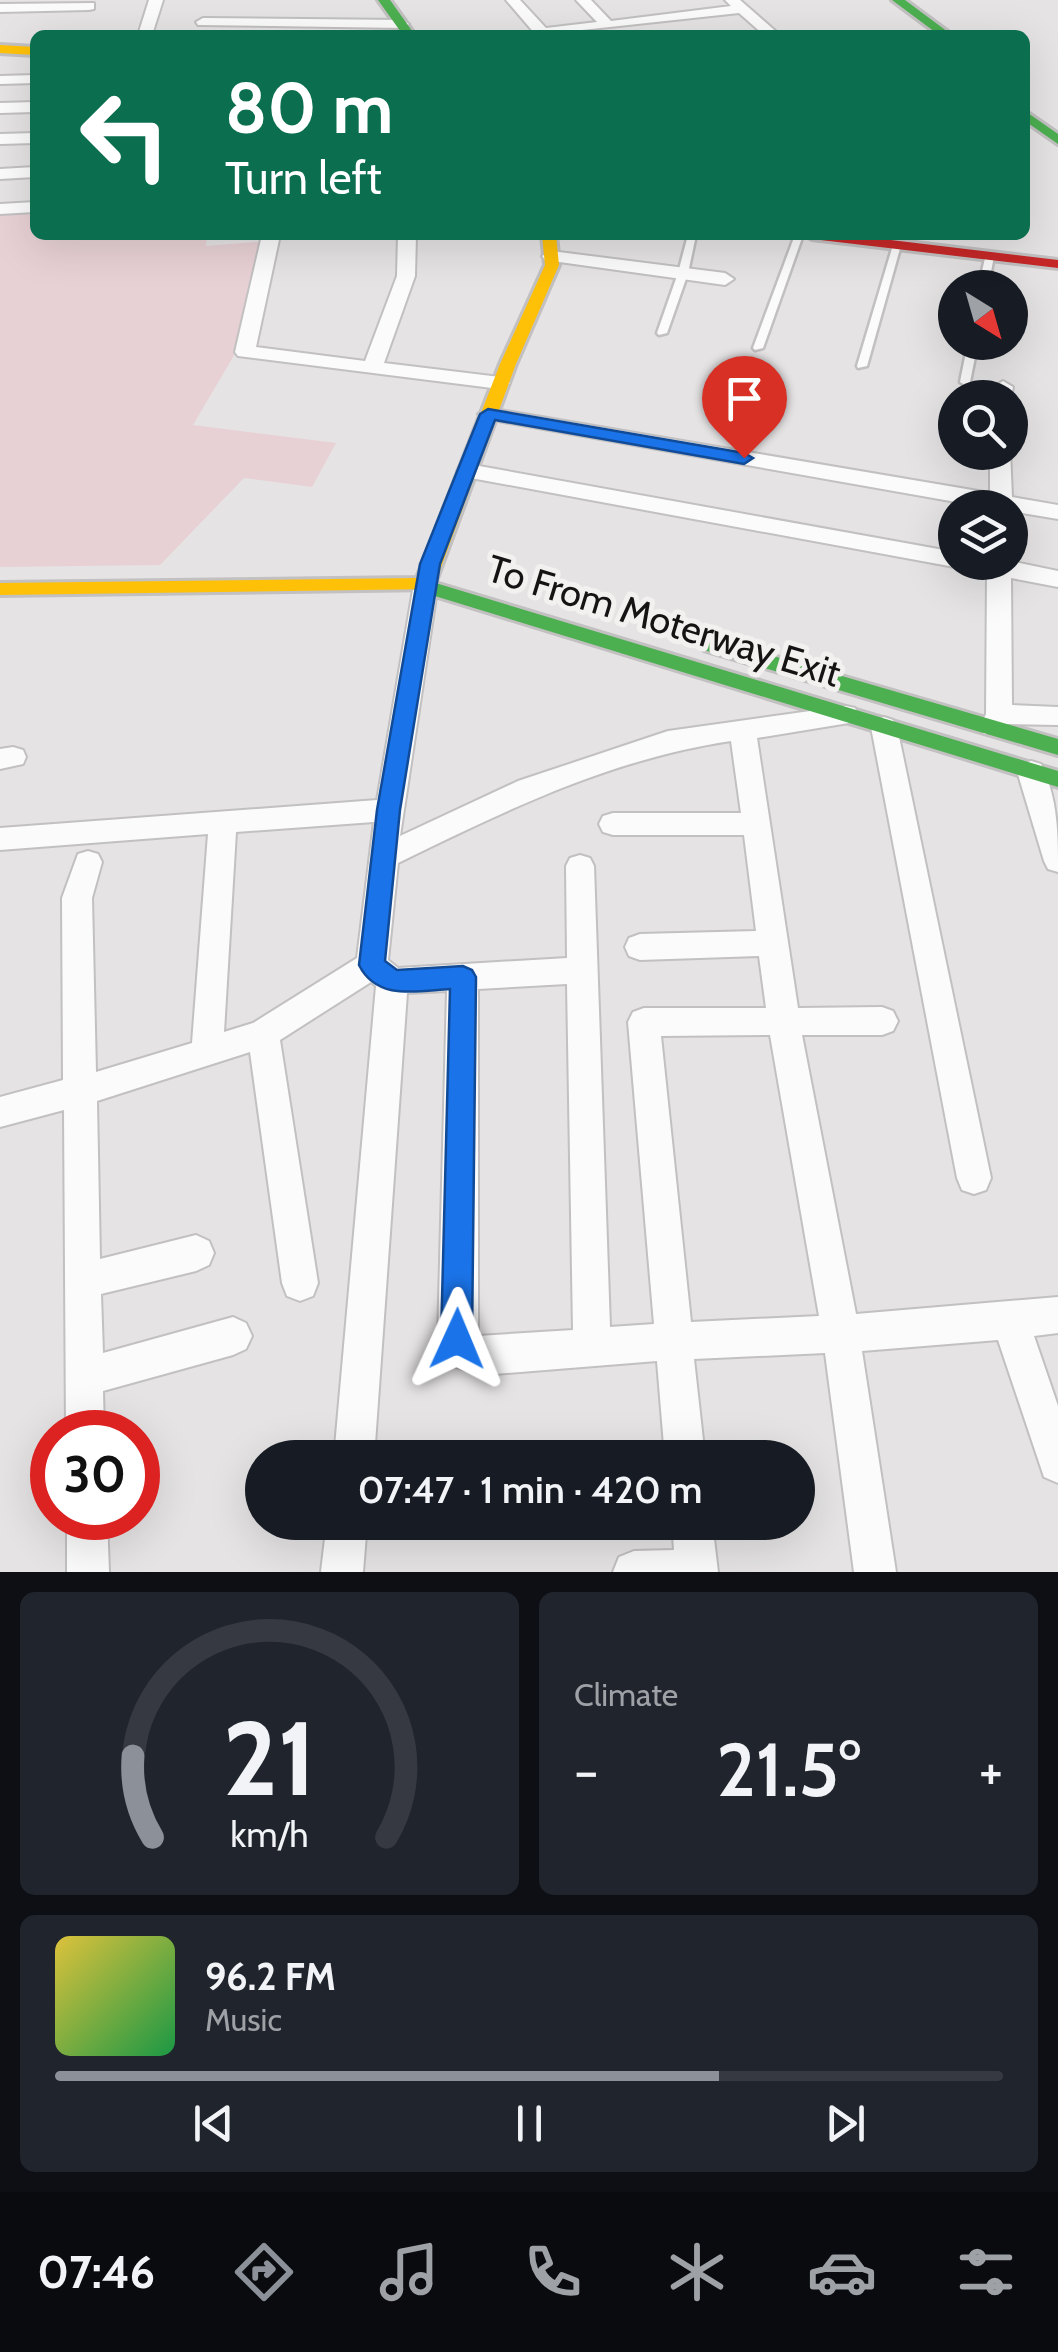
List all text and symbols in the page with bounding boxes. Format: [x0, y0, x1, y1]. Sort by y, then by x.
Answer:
text: 80 m [225, 65, 393, 151]
icon: left [60, 70, 190, 200]
text: Turn left [225, 151, 382, 205]
north arrow [938, 270, 1028, 360]
map controls [938, 270, 1028, 580]
pin [702, 356, 787, 459]
icon: arrive [717, 371, 772, 426]
button: search [938, 380, 1028, 470]
button: layers [938, 490, 1028, 580]
street label: To From Moterway Exit [482, 544, 847, 697]
position arrow [405, 1287, 509, 1391]
speed limit sign: 30 [30, 1410, 160, 1540]
text: 07:47 · 1 min · 420 m [358, 1466, 702, 1513]
text: Climate [574, 1675, 678, 1714]
text: 21 [223, 1695, 316, 1821]
text: 21.5° [716, 1724, 861, 1815]
text: − [574, 1737, 598, 1804]
text: + [979, 1737, 1003, 1804]
text: km/h [230, 1813, 309, 1856]
text: 96.2 FM [205, 1953, 336, 2000]
text: Music [205, 2000, 282, 2039]
icon: previous [186, 2096, 241, 2151]
icon: pause [502, 2096, 557, 2151]
icon: next [818, 2096, 873, 2151]
icon: directions [229, 2237, 299, 2307]
icon: music [374, 2237, 444, 2307]
icon: phone [518, 2237, 588, 2307]
icon: climate [662, 2237, 732, 2307]
icon: car [807, 2237, 877, 2307]
icon: filters [951, 2237, 1021, 2307]
text: 07:46 [37, 2245, 155, 2299]

